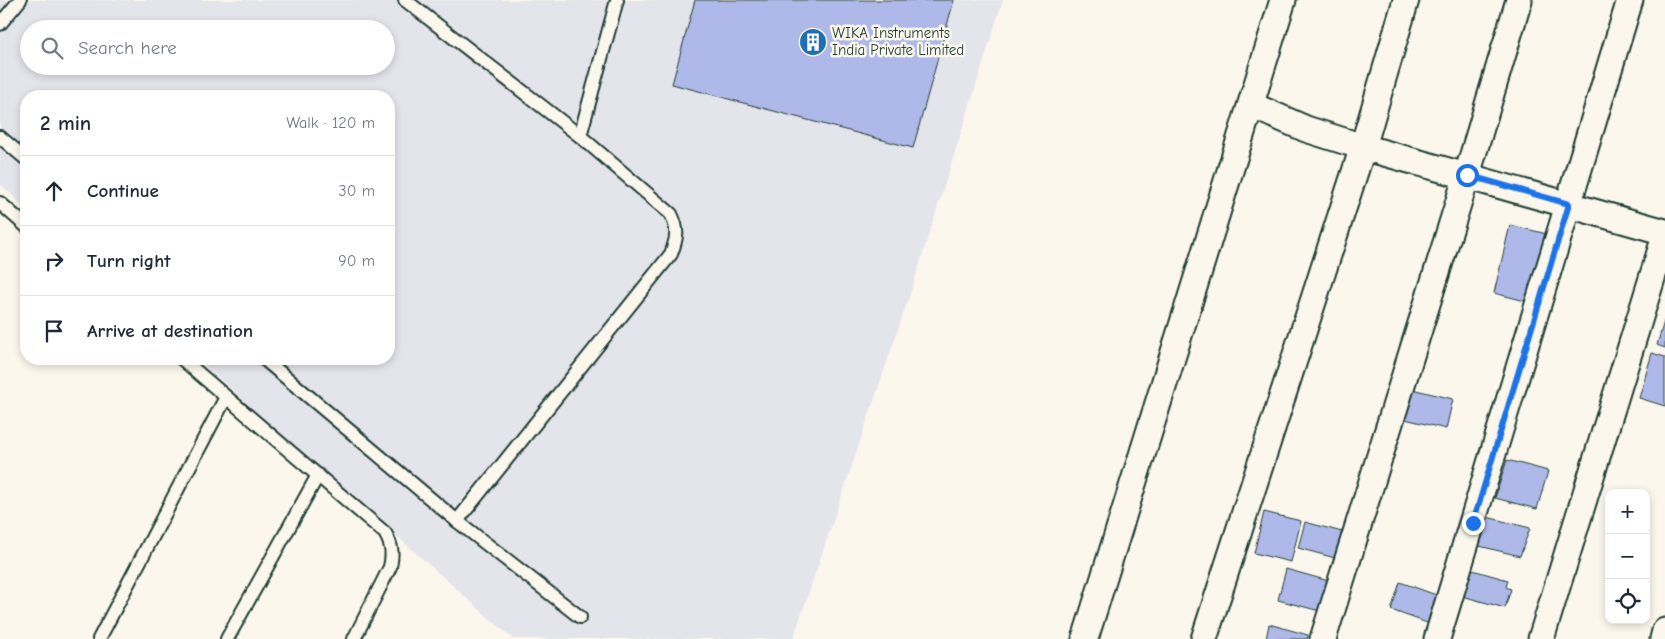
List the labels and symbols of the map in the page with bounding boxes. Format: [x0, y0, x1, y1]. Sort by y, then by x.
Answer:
place label: WIKA Instruments India Private Limited [832, 24, 964, 59]
building icon: WIKA Instruments India Private Limited [798, 27, 828, 57]
route start [1456, 164, 1479, 187]
route end [1462, 512, 1485, 535]

